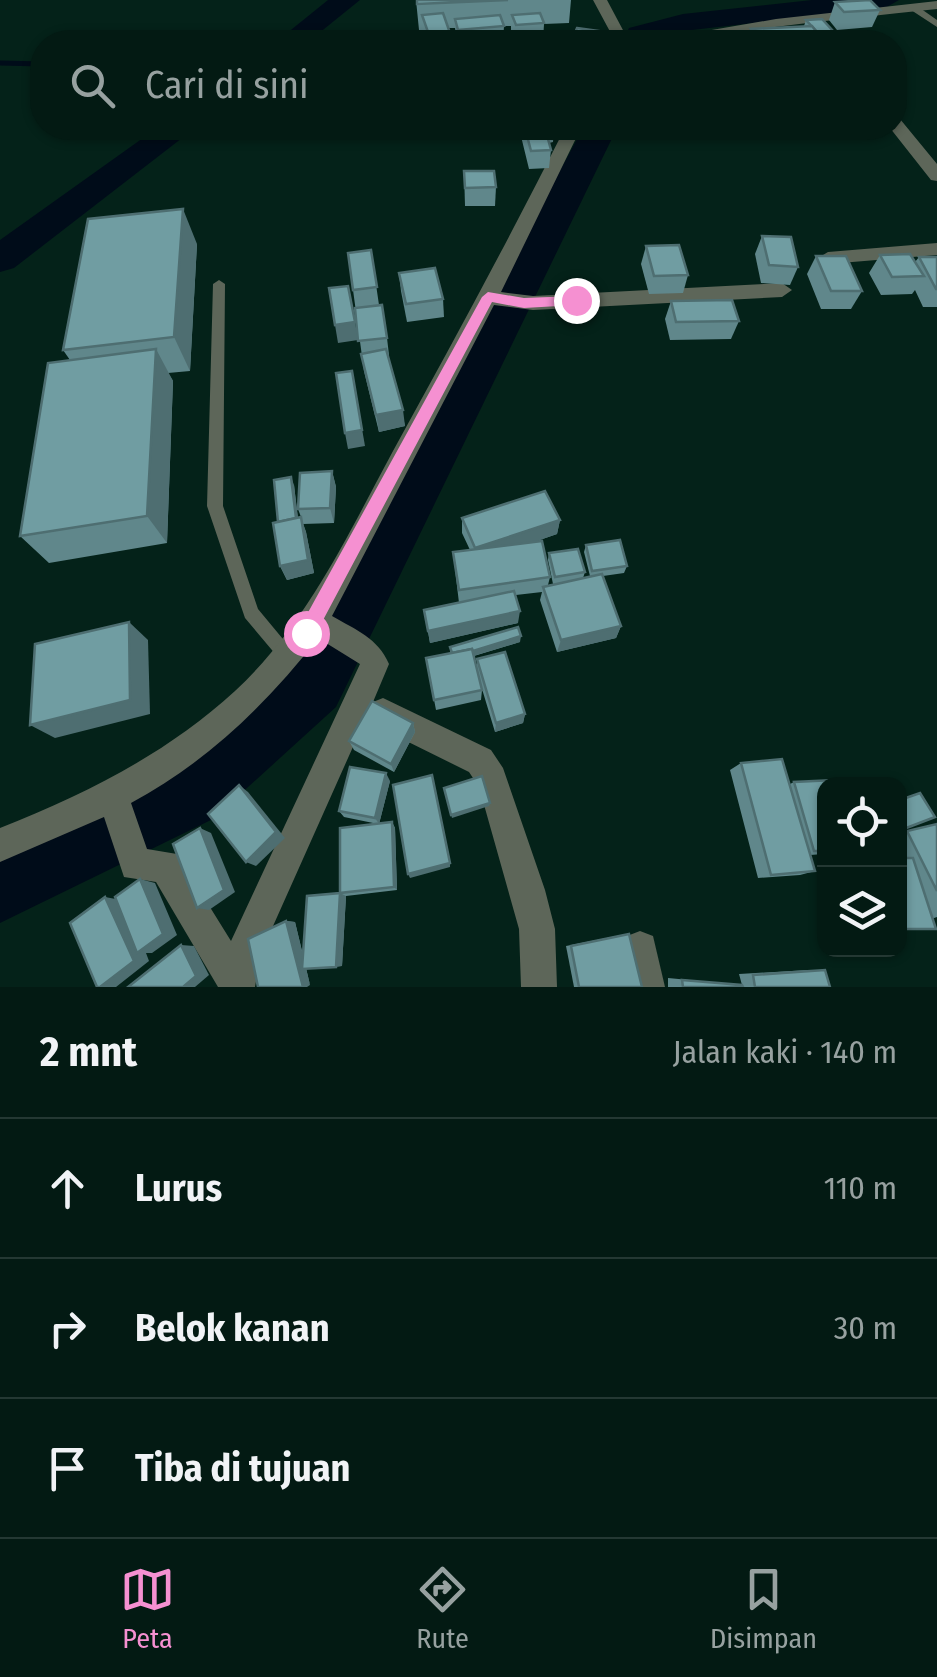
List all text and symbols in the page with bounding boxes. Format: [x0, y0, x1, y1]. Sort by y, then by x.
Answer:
search box [30, 30, 907, 140]
icon: search [65, 58, 120, 113]
text: Cari di sini [145, 62, 309, 108]
route end [554, 278, 600, 324]
route start [284, 611, 330, 657]
map controls [817, 777, 907, 957]
button: locate [817, 777, 907, 867]
button: layers [817, 867, 907, 957]
text: 2 mnt [40, 1027, 137, 1077]
text: Jalan kaki · 140 m [673, 1033, 897, 1071]
icon: ahead [40, 1161, 95, 1216]
text: Lurus [135, 1165, 222, 1211]
text: 110 m [824, 1169, 897, 1207]
icon: right [40, 1301, 95, 1356]
text: Belok kanan [135, 1305, 330, 1351]
text: 30 m [834, 1309, 897, 1347]
icon: arrive [40, 1441, 95, 1496]
text: Tiba di tujuan [135, 1445, 351, 1491]
tab: Peta [120, 1562, 175, 1655]
tab: Rute [415, 1562, 470, 1655]
tab: Disimpan [710, 1562, 817, 1655]

